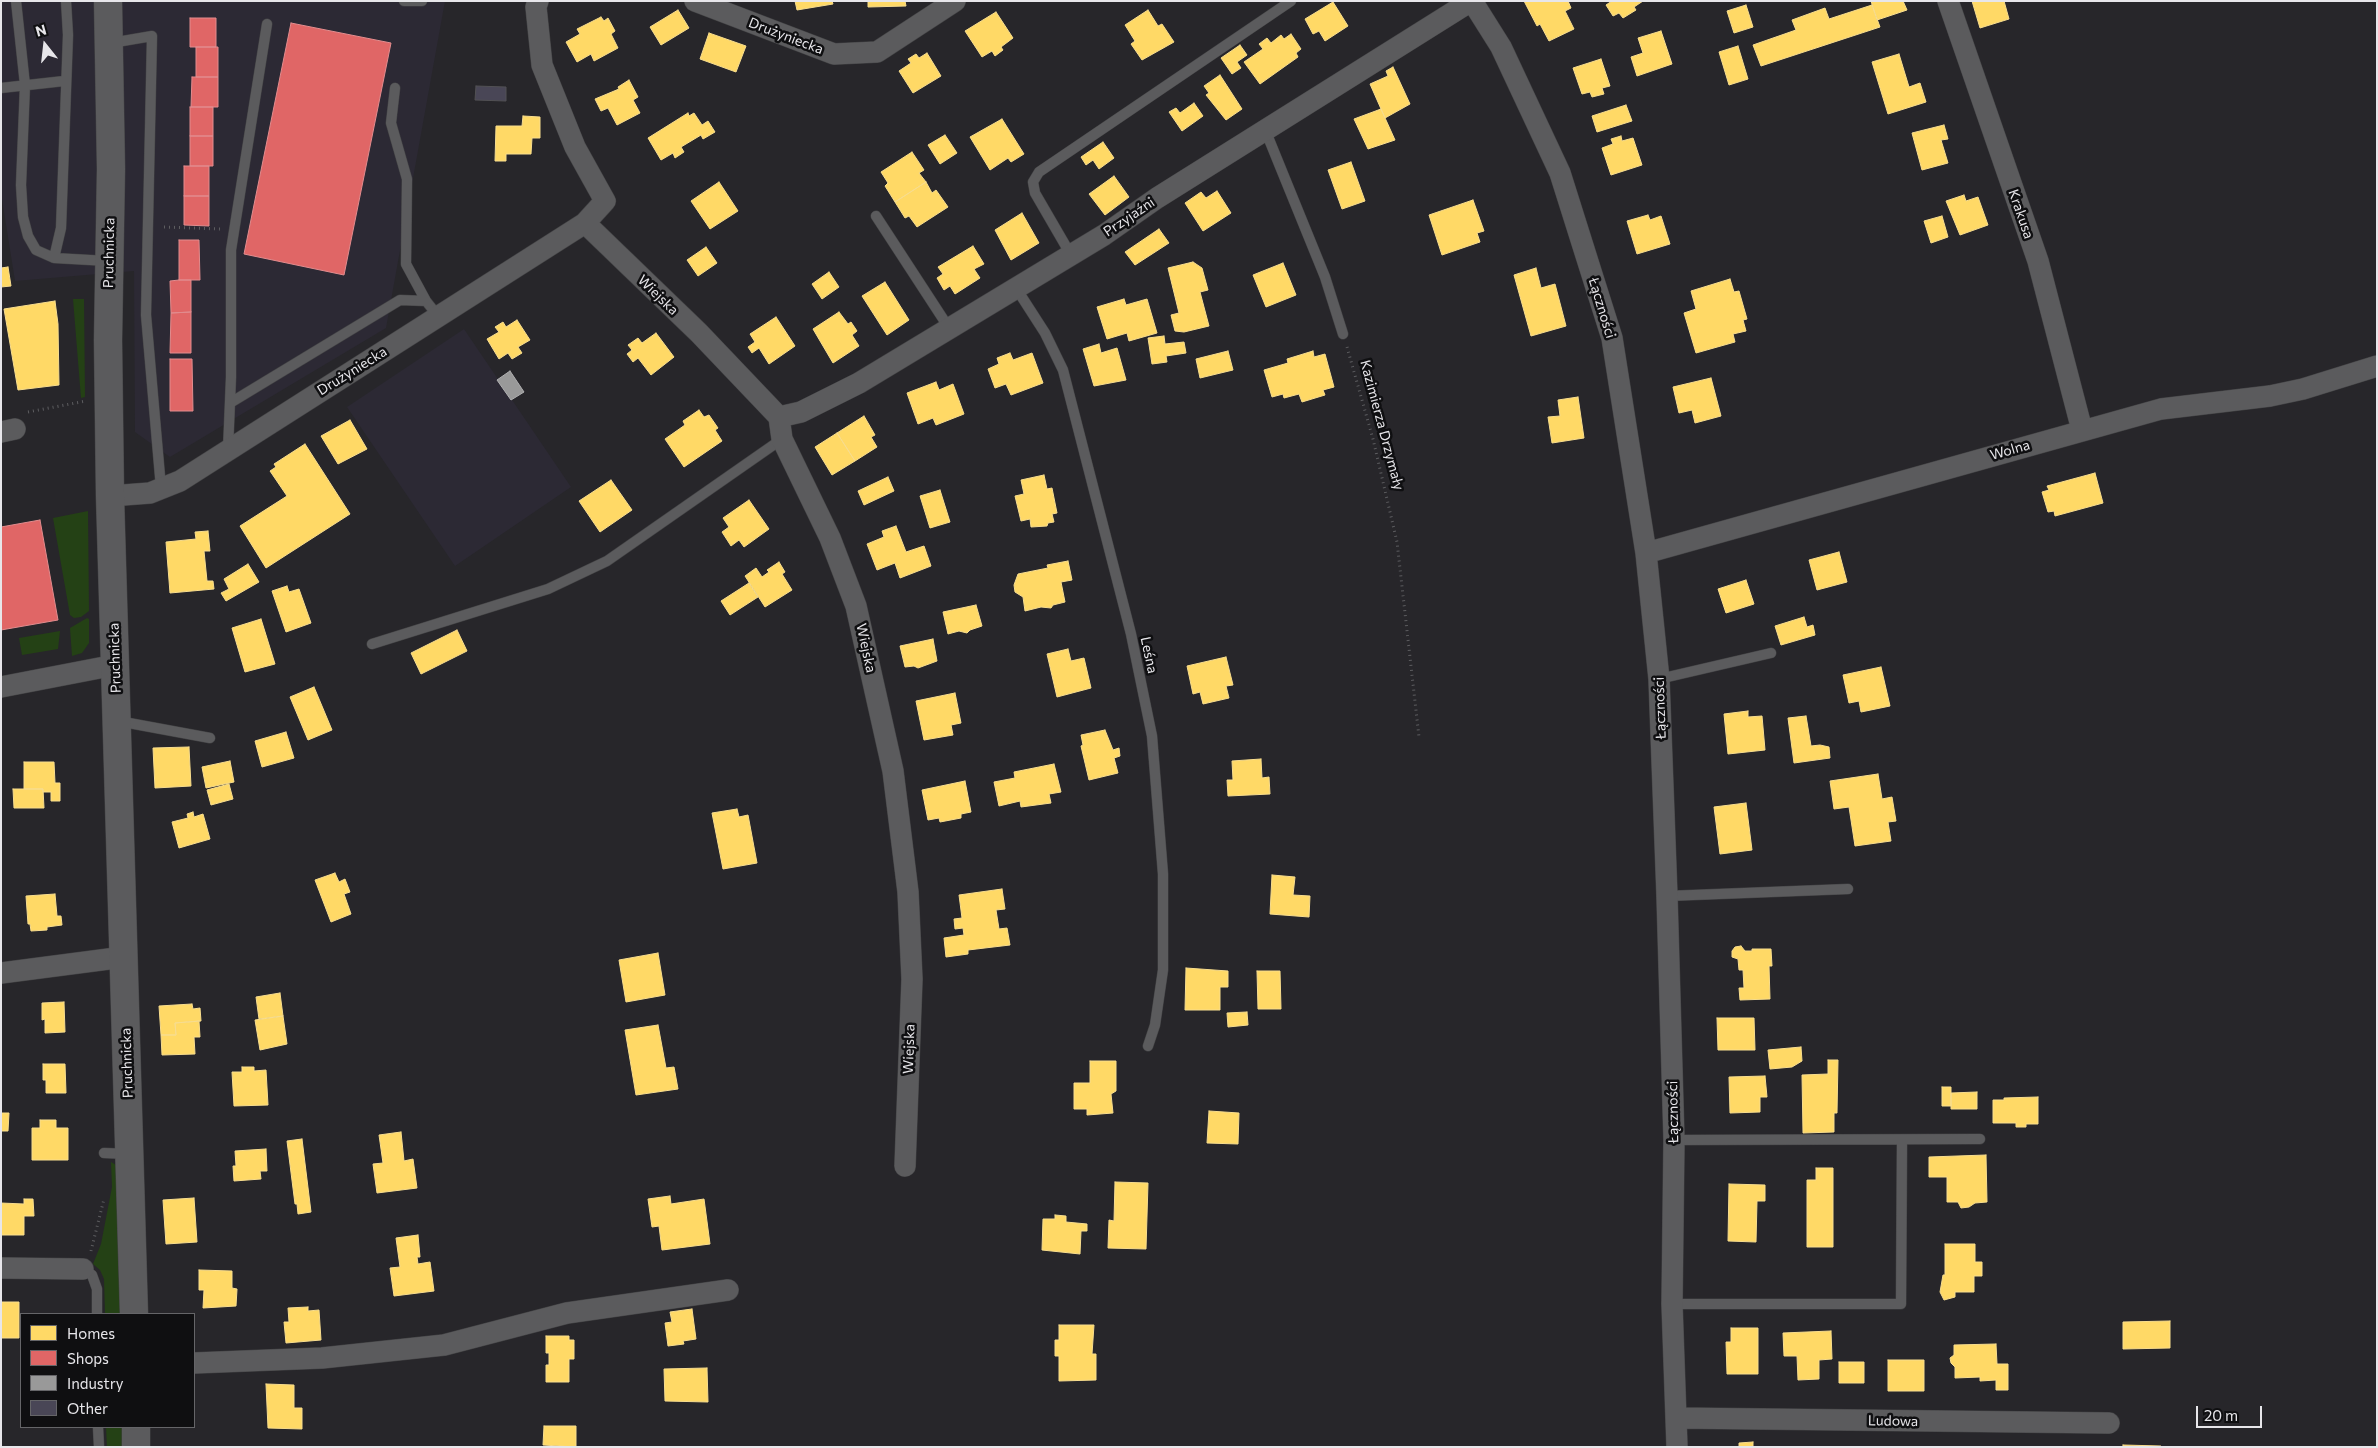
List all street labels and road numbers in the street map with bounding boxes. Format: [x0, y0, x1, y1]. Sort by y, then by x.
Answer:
street label: Drużyniecka [746, 14, 826, 58]
street label: Krakusa [2005, 187, 2037, 241]
street label: Przyjaźni [1100, 194, 1158, 240]
street label: Pruchnicka [100, 218, 118, 288]
street label: Wiejska [634, 272, 682, 318]
street label: Łączności [1585, 276, 1619, 340]
street label: Drużyniecka [314, 343, 390, 399]
street label: Kazimierza Drzymały [1357, 358, 1407, 492]
street label: Wolna [1988, 436, 2032, 464]
street label: Pruchnicka [105, 622, 125, 694]
street label: Wiejska [853, 622, 879, 674]
street label: Leśna [1137, 635, 1161, 675]
street label: Łączności [1651, 676, 1669, 740]
street label: Wiejska [900, 1024, 918, 1074]
street label: Pruchnicka [117, 1027, 137, 1099]
street label: Łączności [1664, 1081, 1682, 1143]
street label: Ludowa [1868, 1412, 1918, 1430]

